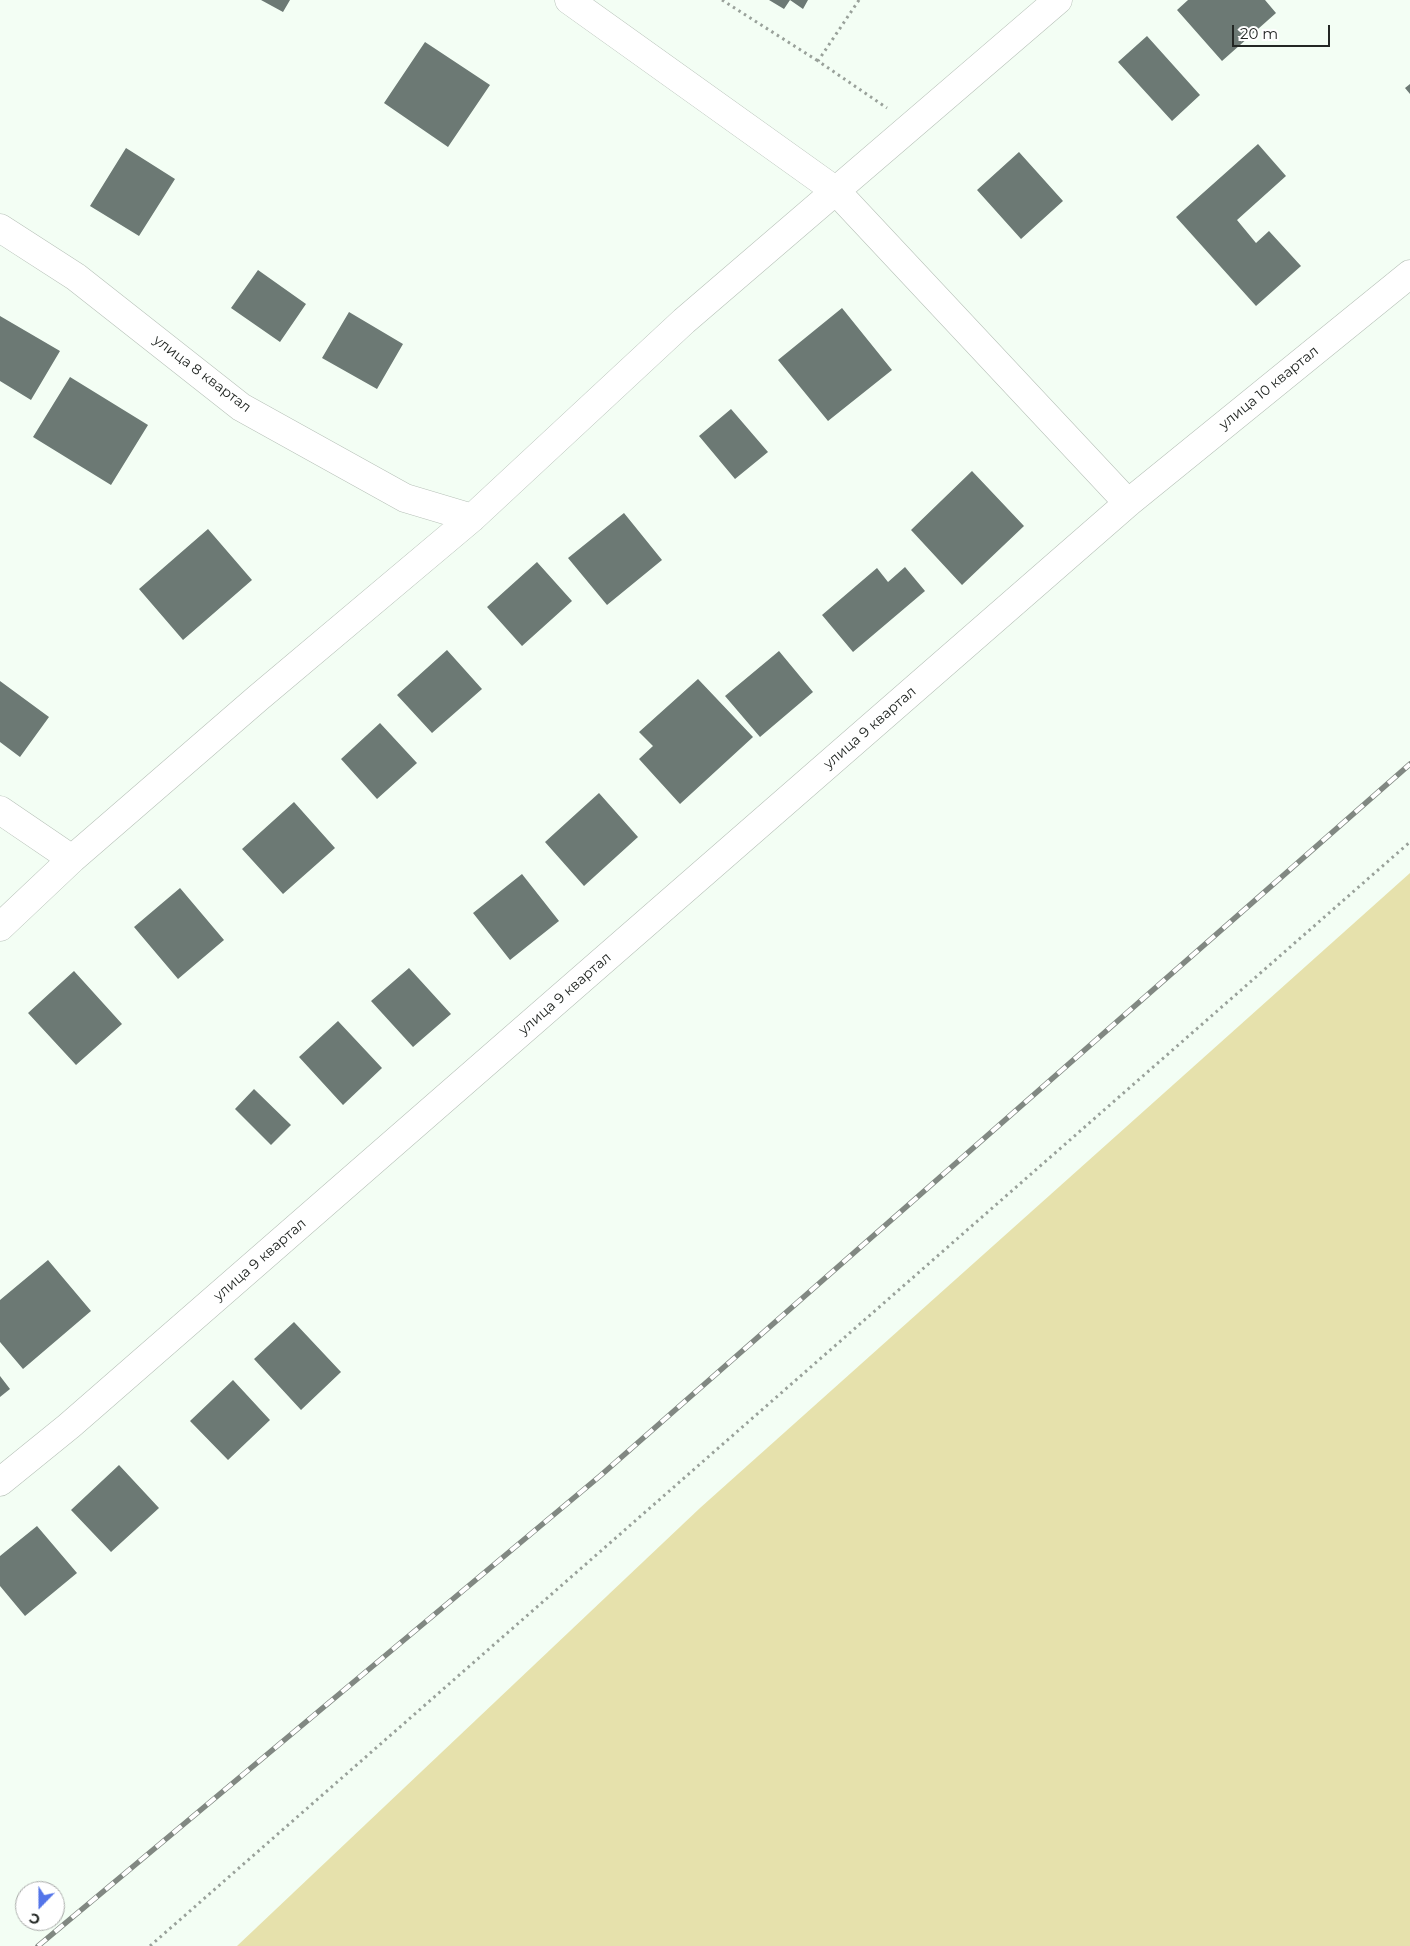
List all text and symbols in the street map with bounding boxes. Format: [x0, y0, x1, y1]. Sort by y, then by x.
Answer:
scale bar [1235, 15, 1332, 47]
text: 20 m [1240, 24, 1278, 43]
street label: улица 8 квартал [150, 332, 254, 416]
street label: улица 10 квартал [1216, 343, 1322, 433]
street label: улица 9 квартал [820, 683, 920, 773]
street label: улица 9 квартал [515, 949, 615, 1039]
street label: улица 9 квартал [210, 1215, 310, 1305]
north arrow [15, 1881, 65, 1931]
text: С [27, 1909, 43, 1929]

